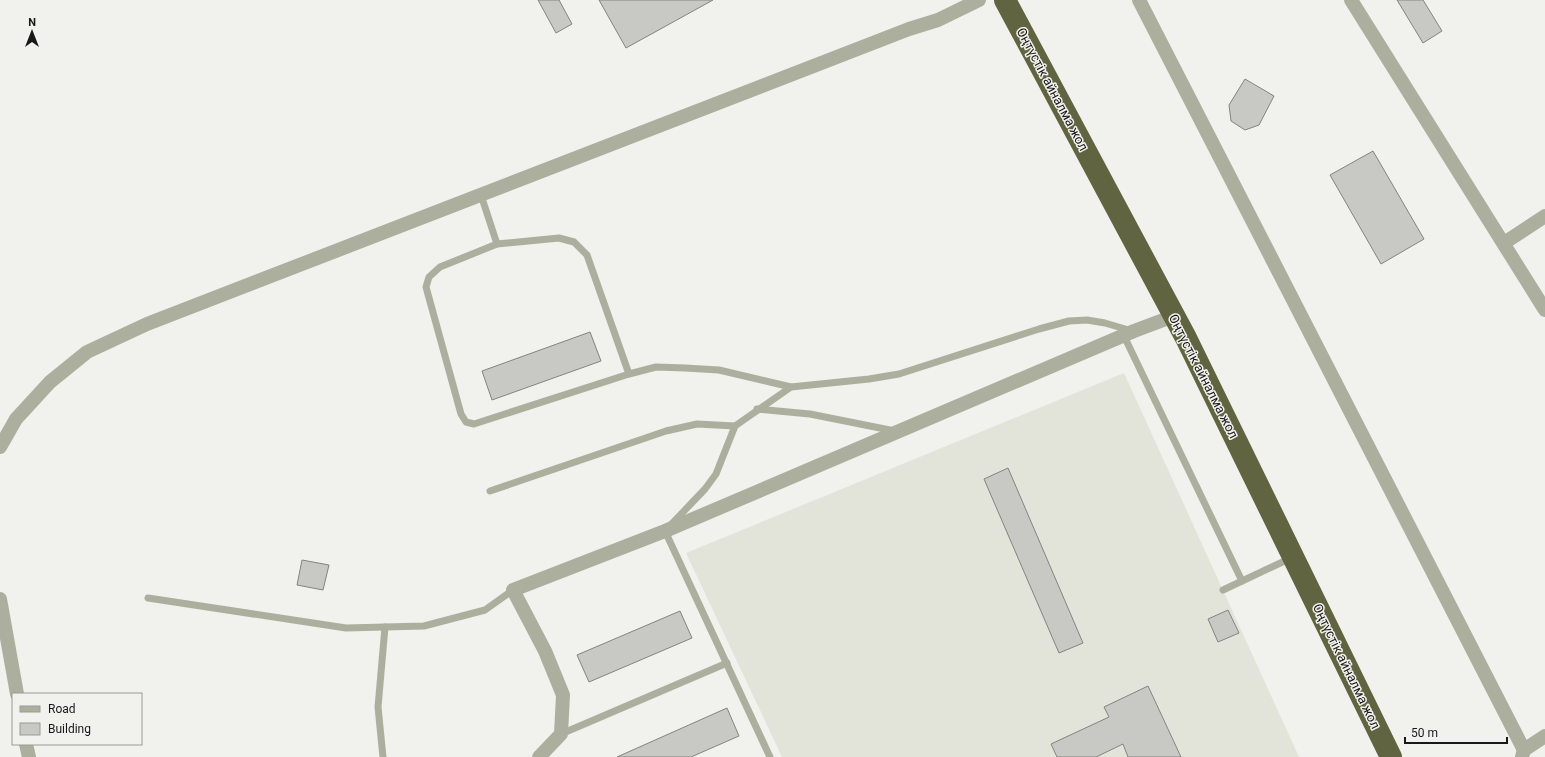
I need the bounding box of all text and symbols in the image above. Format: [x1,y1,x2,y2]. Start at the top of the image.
north arrow [12,12,52,52]
text: N [28,16,36,29]
street label: Оңтүстік айналма жол [1014,25,1091,153]
street label: Оңтүстік айналма жол [1166,312,1241,441]
street label: Оңтүстік айналма жол [1310,601,1383,731]
legend [12,693,142,745]
text: Road [48,702,76,716]
scale bar [1405,719,1507,745]
text: Building [48,722,91,736]
text: 50 m [1411,726,1438,740]

